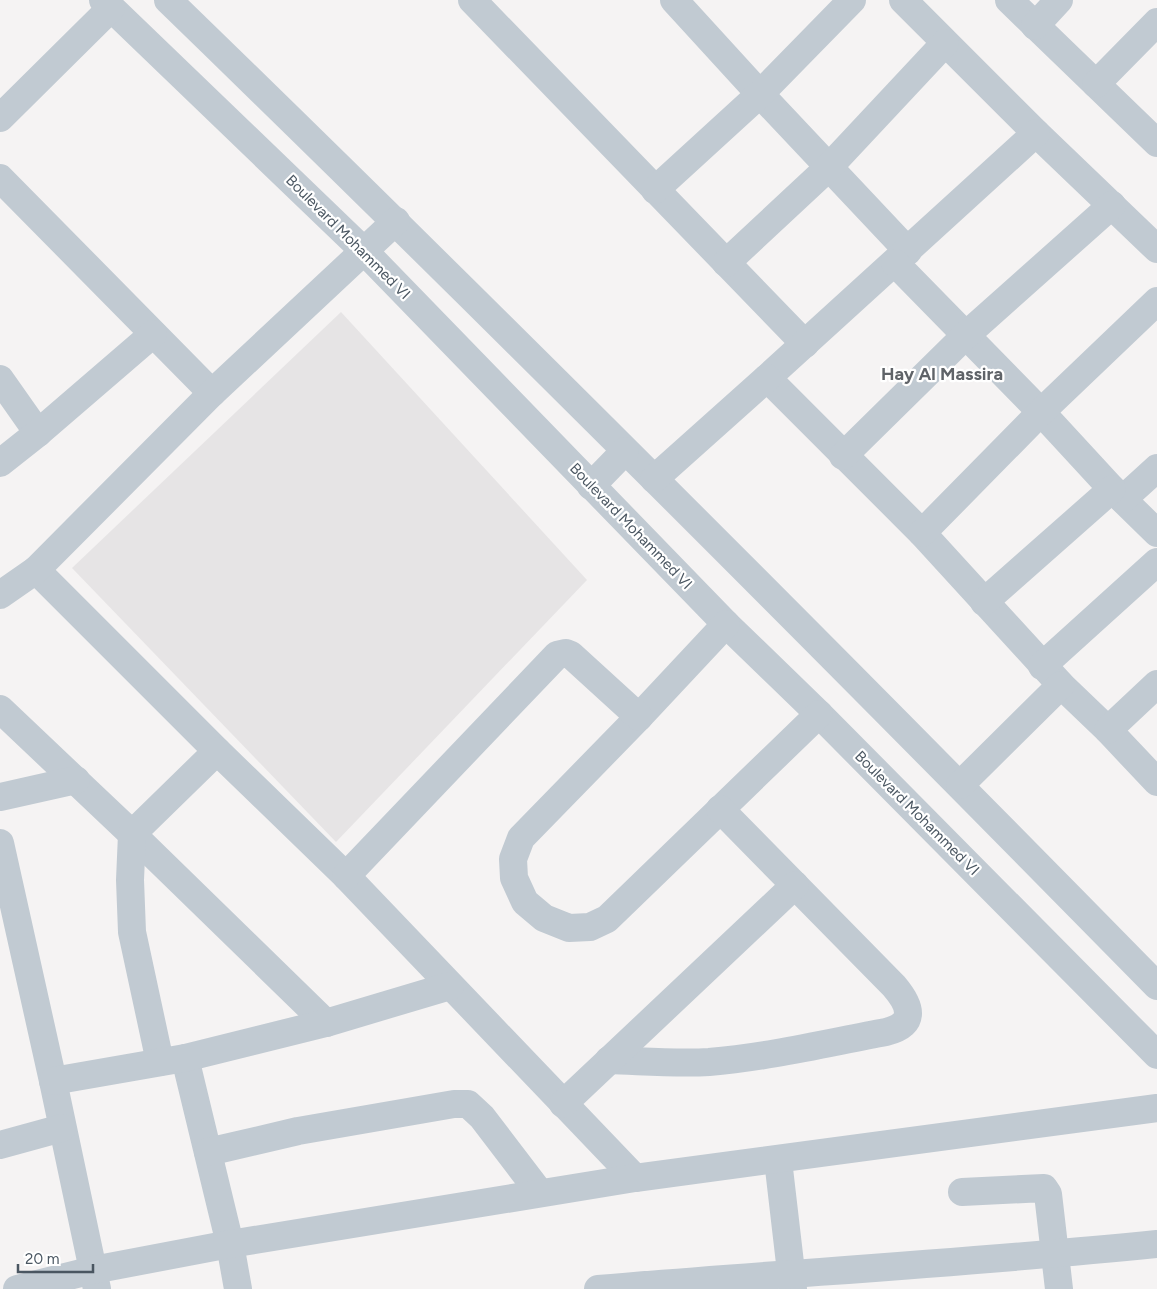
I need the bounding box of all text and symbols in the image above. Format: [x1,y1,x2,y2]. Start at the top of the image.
street label: Boulevard Mohammed VI [282,171,414,303]
district label: Hay Al Massira [881,363,1003,385]
street label: Boulevard Mohammed VI [566,459,696,593]
street label: Boulevard Mohammed VI [851,747,983,879]
scale bar [18,1242,92,1274]
text: 20 m [25,1250,59,1268]

